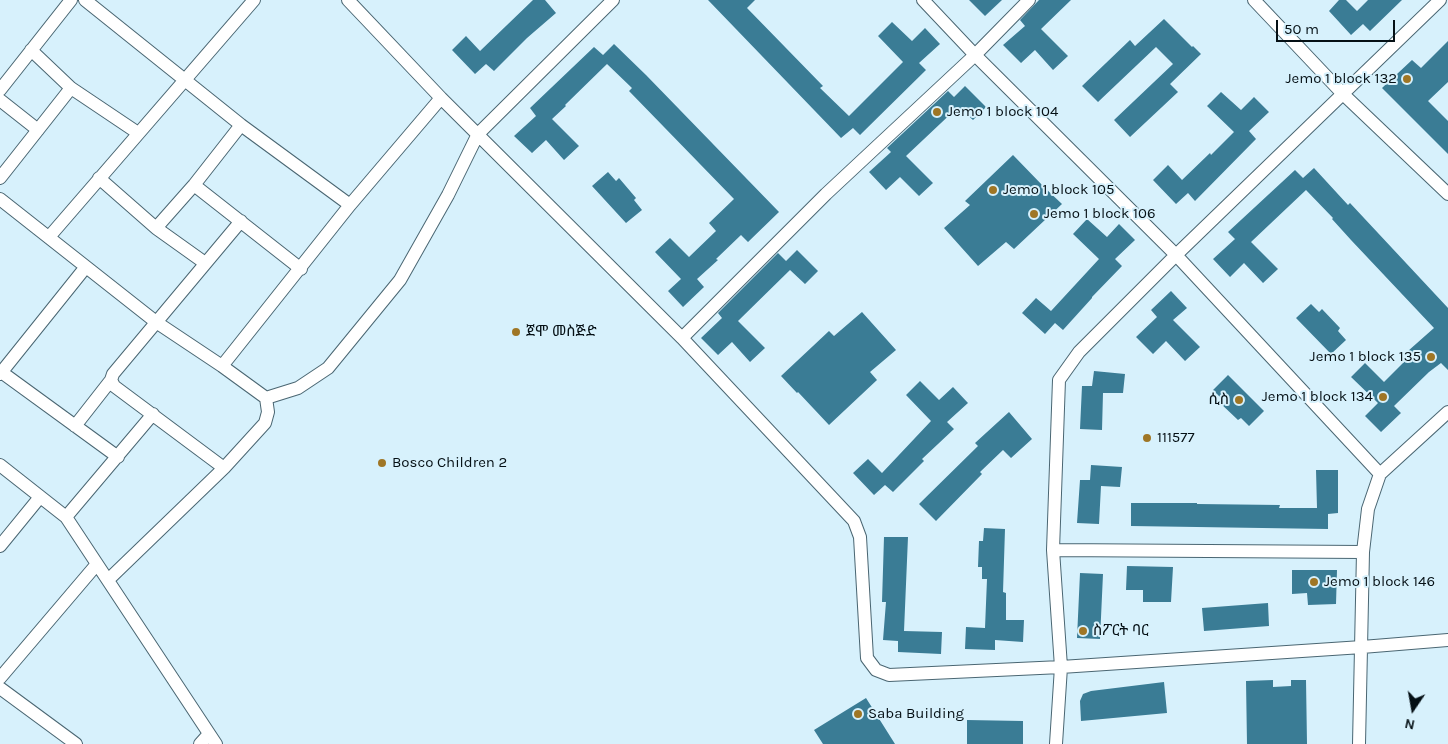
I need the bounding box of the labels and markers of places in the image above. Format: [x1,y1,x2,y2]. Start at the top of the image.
place label: Jemo 1 block 132 [1285,70,1397,88]
marker: Jemo 1 block 132 [1401,73,1413,85]
place label: Jemo 1 block 104 [947,103,1058,121]
marker: Jemo 1 block 104 [931,106,943,118]
place label: Jemo 1 block 105 [1003,181,1114,199]
marker: Jemo 1 block 105 [987,184,999,196]
place label: Jemo 1 block 106 [1044,205,1156,223]
marker: Jemo 1 block 106 [1028,208,1040,220]
place label: ጀሞ መስጅድ [526,323,597,341]
marker: ጀሞ መስጅድ [510,326,522,338]
place label: Jemo 1 block 135 [1310,348,1421,366]
marker: Jemo 1 block 135 [1425,351,1437,363]
place label: Jemo 1 block 134 [1262,388,1373,406]
place label: ሲስ [1209,391,1229,409]
marker: Jemo 1 block 134 [1377,391,1389,403]
marker: ሲስ [1233,394,1245,406]
place label: 111577 [1157,429,1194,447]
marker: 111577 [1141,432,1153,444]
place label: Bosco Children 2 [392,454,507,472]
marker: Bosco Children 2 [376,457,388,469]
place label: Jemo 1 block 146 [1324,573,1435,591]
marker: Jemo 1 block 146 [1308,576,1320,588]
place label: ስፖርት ባር [1093,622,1149,640]
marker: ስፖርት ባር [1077,625,1089,637]
place label: Saba Building [868,705,964,723]
marker: Saba Building [852,708,864,720]

